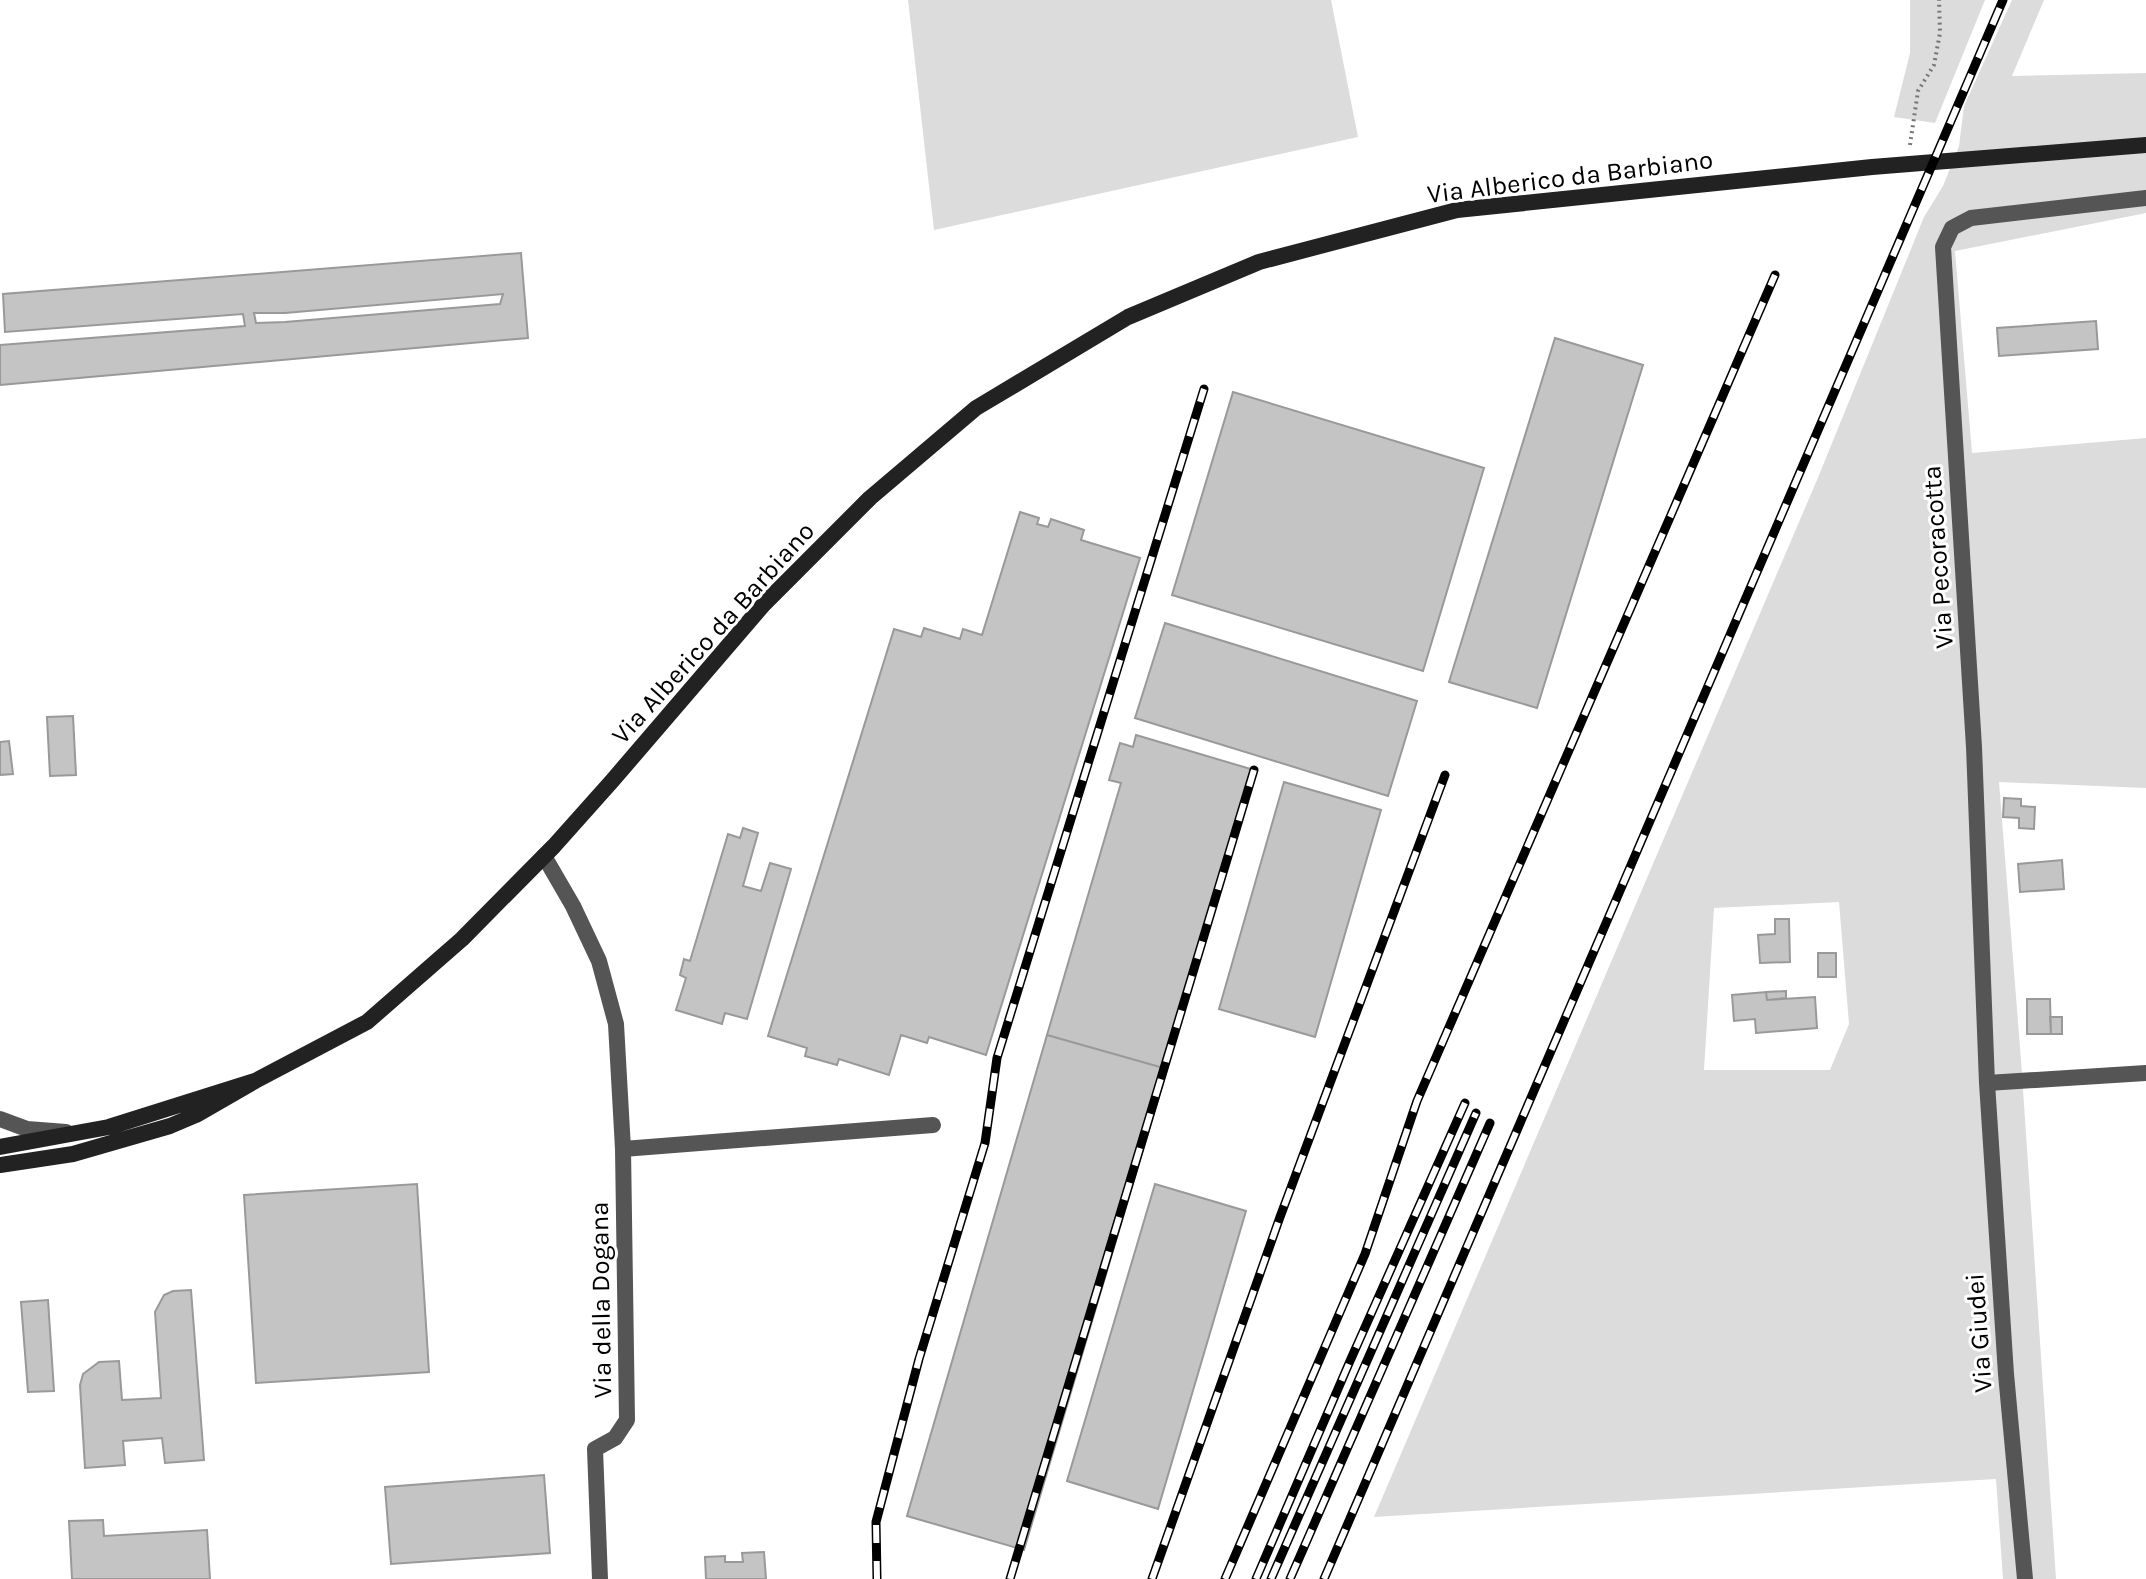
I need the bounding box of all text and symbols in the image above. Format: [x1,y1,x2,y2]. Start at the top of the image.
street label: Via Alberico da Barbiano [1425,144,1715,210]
street label: Via Pecoracotta [1916,464,1960,650]
street label: Via Alberico da Barbiano [605,516,821,750]
street label: Via della Dogana [584,1201,618,1399]
street label: Via Giudei [1959,1272,1999,1394]

